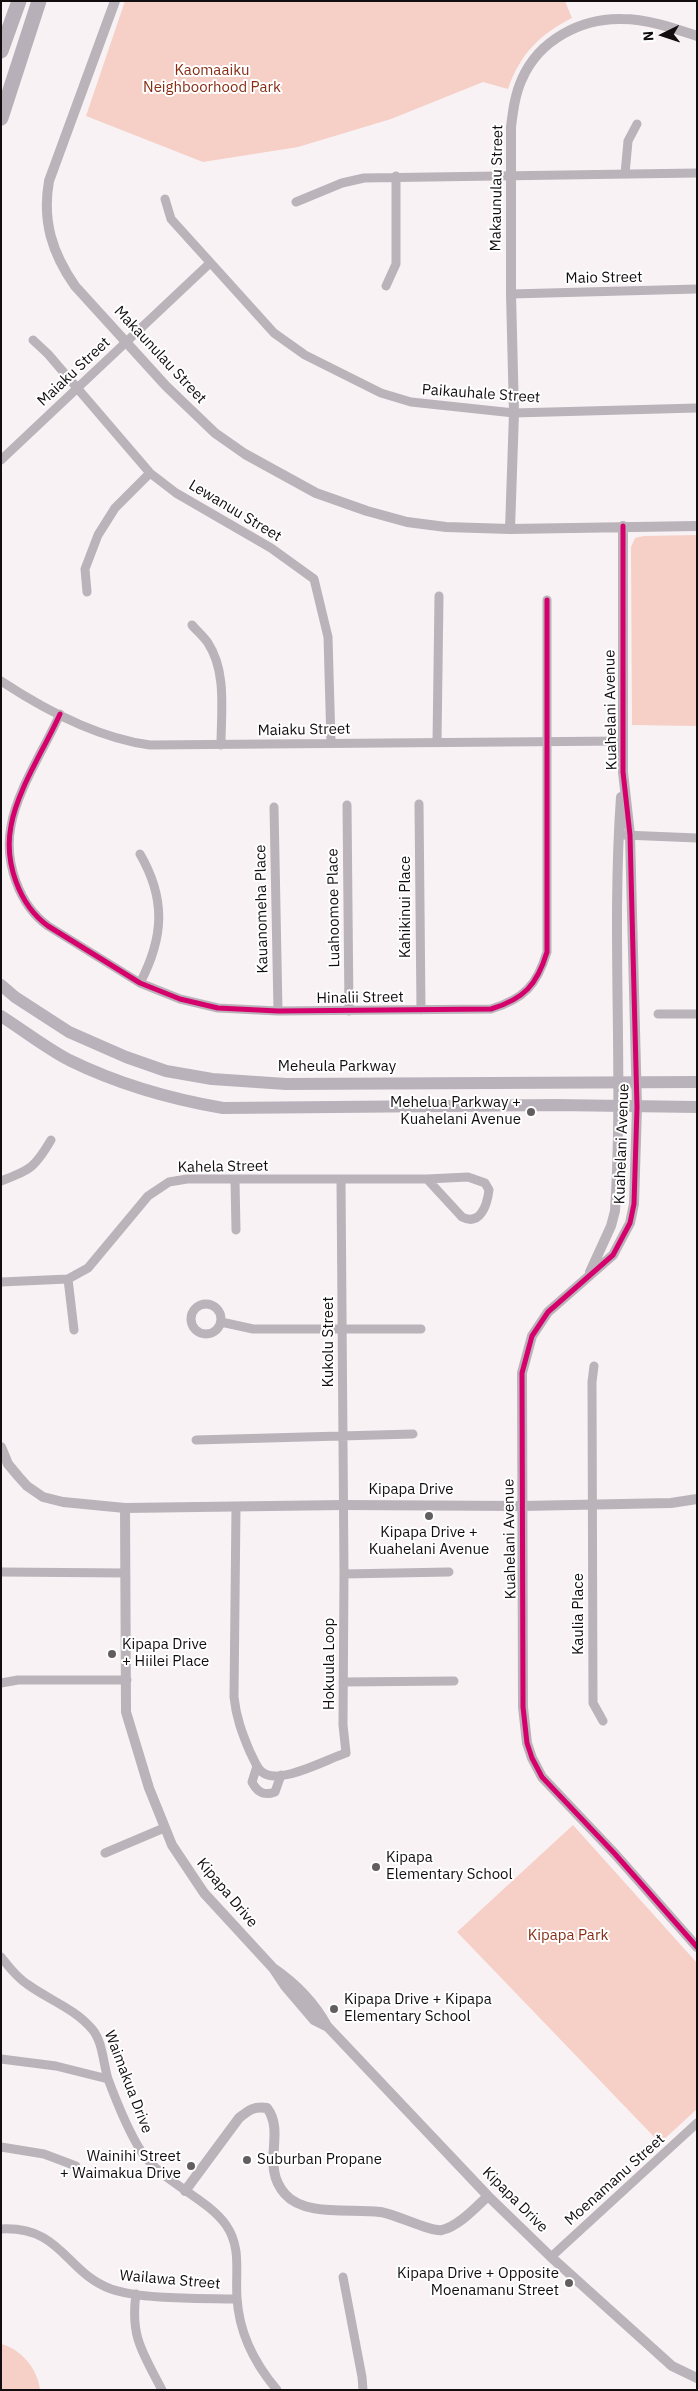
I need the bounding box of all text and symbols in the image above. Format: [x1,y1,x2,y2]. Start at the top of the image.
north arrow [638,10,688,60]
text: N [639,30,657,42]
park label: Kaomaaiku Neighboorhood Park [143,62,281,97]
street label: Makaunulau Street [487,124,507,252]
street label: Maio Street [565,268,643,288]
street label: Makaunulau Street [110,302,210,408]
street label: Maiaku Street [34,334,114,410]
street label: Paikauhale Street [421,381,541,407]
street label: Lewanuu Street [185,476,285,546]
street label: Kuahelani Avenue [601,650,621,770]
street label: Maiaku Street [257,720,351,740]
street label: Kauanomeha Place [252,844,272,974]
street label: Luahoomoe Place [324,848,344,968]
street label: Kahikinui Place [397,856,415,958]
street label: Hinalii Street [316,988,404,1008]
street label: Meheula Parkway [278,1058,396,1076]
street label: Kuahelani Avenue [611,1083,633,1205]
place label: Mehelua Parkway + Kuahelani Avenue [390,1094,521,1129]
marker: Mehelua Parkway + Kuahelani Avenue [525,1106,537,1118]
street label: Kahela Street [177,1157,269,1177]
street label: Kukolu Street [320,1296,338,1388]
street label: Kuahelani Avenue [500,1479,520,1599]
street label: Kipapa Drive [368,1481,454,1499]
marker: Kipapa Drive + Kuahelani Avenue [423,1510,435,1522]
place label: Kipapa Drive + Kuahelani Avenue [369,1524,489,1559]
street label: Kaulia Place [570,1573,588,1655]
street label: Hokuula Loop [321,1618,339,1710]
place label: Kipapa Drive + Hiilei Place [122,1636,209,1671]
marker: Kipapa Drive + Hiilei Place [106,1648,118,1660]
place label: Kipapa Elementary School [386,1849,513,1884]
street label: Kipapa Drive [193,1855,261,1931]
marker: Kipapa Elementary School [370,1861,382,1873]
park label: Kipapa Park [528,1927,608,1945]
place label: Kipapa Drive + Kipapa Elementary School [344,1991,492,2026]
marker: Kipapa Drive + Kipapa Elementary School [328,2003,340,2015]
street label: Waimakua Drive [100,2028,156,2136]
street label: Moenamanu Street [561,2130,669,2230]
place label: Wainihi Street + Waimakua Drive [60,2148,181,2183]
place label: Suburban Propane [257,2151,382,2169]
marker: Suburban Propane [241,2154,253,2166]
marker: Wainihi Street + Waimakua Drive [185,2160,197,2172]
street label: Kipapa Drive [479,2164,551,2236]
place label: Kipapa Drive + Opposite Moenamanu Street [397,2265,559,2300]
street label: Wailawa Street [119,2267,221,2293]
marker: Kipapa Drive + Opposite Moenamanu Street [563,2277,575,2289]

